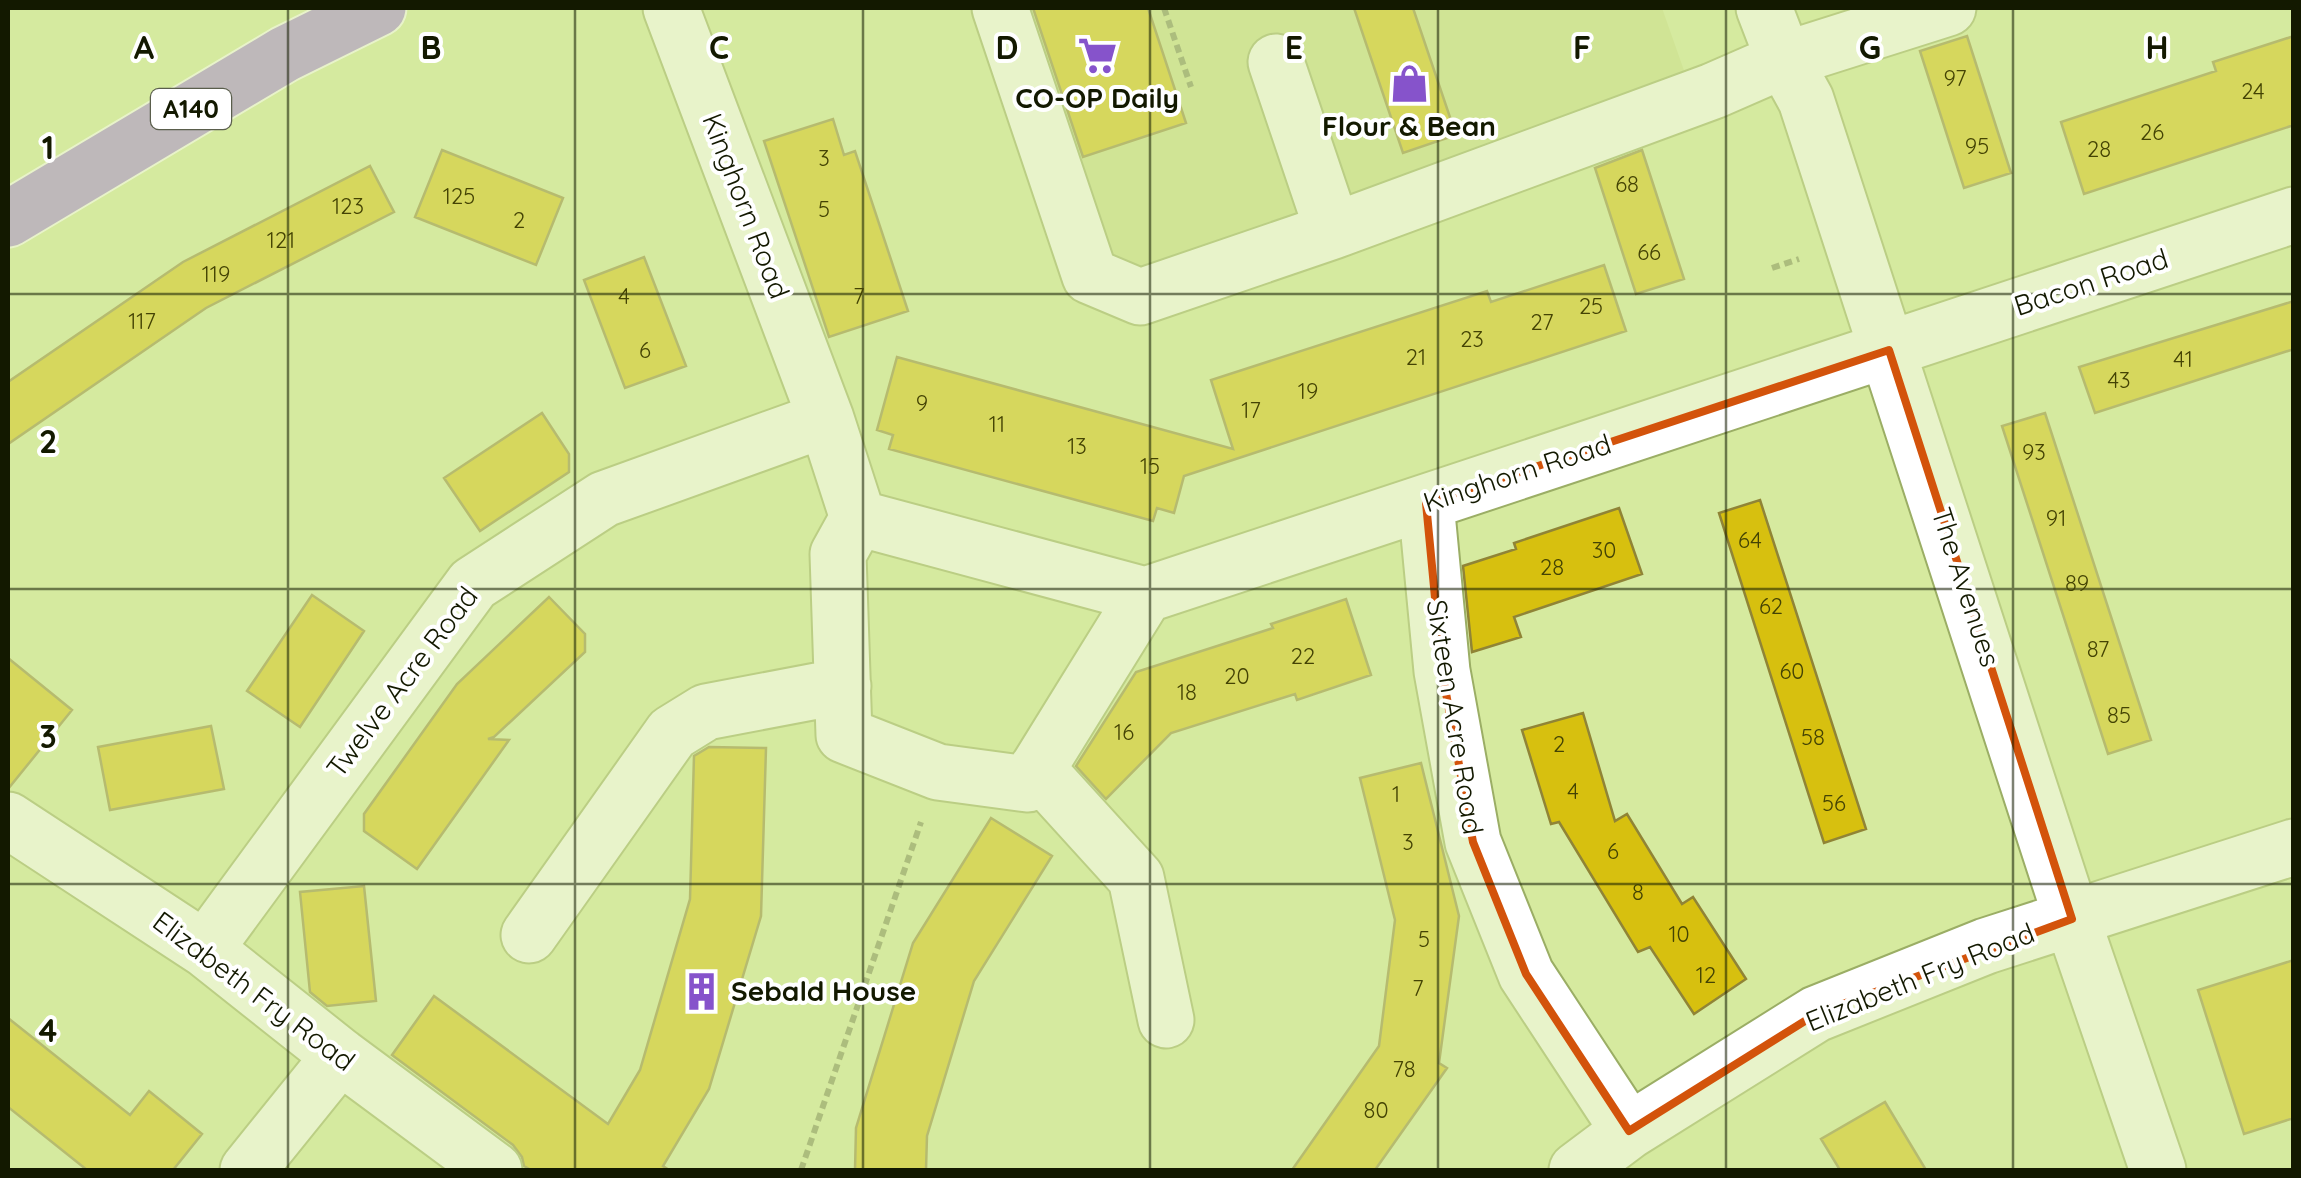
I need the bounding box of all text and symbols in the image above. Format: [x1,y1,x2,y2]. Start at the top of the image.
text: A [134,27,155,67]
text: B [421,27,441,67]
text: C [709,27,729,67]
text: D [996,27,1018,67]
text: E [1285,27,1303,67]
text: F [1573,27,1591,67]
text: G [1859,27,1881,67]
text: H [2145,27,2169,67]
supermarket icon: CO-OP Daily [1076,34,1118,76]
shop icon: Flour & Bean [1388,62,1430,104]
house number: 97 [1944,64,1966,92]
house number: 24 [2241,77,2265,105]
place label: CO-OP Daily [1015,80,1179,115]
road number: A140 [151,89,231,129]
street label: Kinghorn Road [695,108,798,303]
place label: Flour & Bean [1322,108,1496,143]
house number: 26 [2140,118,2164,146]
text: 1 [42,127,54,167]
house number: 95 [1965,132,1989,160]
house number: 28 [2087,135,2111,163]
house number: 3 [818,144,830,172]
house number: 68 [1615,170,1639,198]
house number: 125 [443,182,475,210]
house number: 123 [332,192,364,220]
house number: 5 [818,195,830,223]
house number: 2 [513,206,525,234]
house number: 121 [267,226,295,254]
house number: 66 [1637,238,1661,266]
street label: Bacon Road [2009,240,2172,323]
house number: 119 [202,260,230,288]
house number: 4 [618,282,630,310]
house number: 7 [853,282,865,310]
house number: 25 [1579,292,1603,320]
house number: 117 [128,307,156,335]
house number: 27 [1530,308,1554,336]
house number: 23 [1460,325,1484,353]
house number: 6 [639,336,651,364]
house number: 21 [1406,343,1426,371]
house number: 41 [2173,345,2193,373]
house number: 43 [2107,366,2131,394]
house number: 19 [1298,377,1318,405]
house number: 9 [916,389,928,417]
house number: 17 [1241,396,1261,424]
house number: 11 [989,410,1005,438]
text: 2 [39,421,57,461]
street label: Kinghorn Road [1418,426,1615,519]
house number: 13 [1067,432,1087,460]
house number: 93 [2022,438,2046,466]
house number: 15 [1140,452,1160,480]
street label: The Avenues [1924,503,2009,671]
house number: 91 [2046,504,2066,532]
house number: 64 [1738,526,1762,554]
house number: 30 [1592,536,1616,564]
house number: 28 [1540,553,1564,581]
house number: 89 [2065,569,2089,597]
street label: Twelve Acre Road [318,579,485,784]
house number: 62 [1759,592,1783,620]
street label: Sixteen Acre Road [1420,597,1491,837]
house number: 87 [2087,635,2109,663]
house number: 22 [1291,642,1315,670]
house number: 60 [1780,657,1804,685]
house number: 20 [1224,662,1250,690]
house number: 18 [1177,678,1197,706]
house number: 85 [2107,701,2131,729]
text: 3 [39,716,57,756]
house number: 16 [1114,718,1134,746]
house number: 58 [1801,723,1825,751]
house number: 2 [1553,730,1565,758]
house number: 4 [1567,777,1579,805]
house number: 1 [1392,780,1400,808]
house number: 56 [1822,789,1846,817]
house number: 3 [1402,828,1414,856]
house number: 6 [1607,837,1619,865]
house number: 8 [1632,878,1644,906]
street label: Elizabeth Fry Road [146,903,362,1078]
street label: Elizabeth Fry Road [1800,915,2039,1038]
house number: 10 [1668,920,1690,948]
house number: 5 [1418,925,1430,953]
house number: 12 [1696,961,1716,989]
building icon: Sebald House [680,970,722,1012]
place label: Sebald House [731,973,916,1008]
house number: 7 [1412,974,1424,1002]
text: 4 [39,1010,58,1050]
house number: 78 [1392,1055,1416,1083]
house number: 80 [1364,1096,1388,1124]

